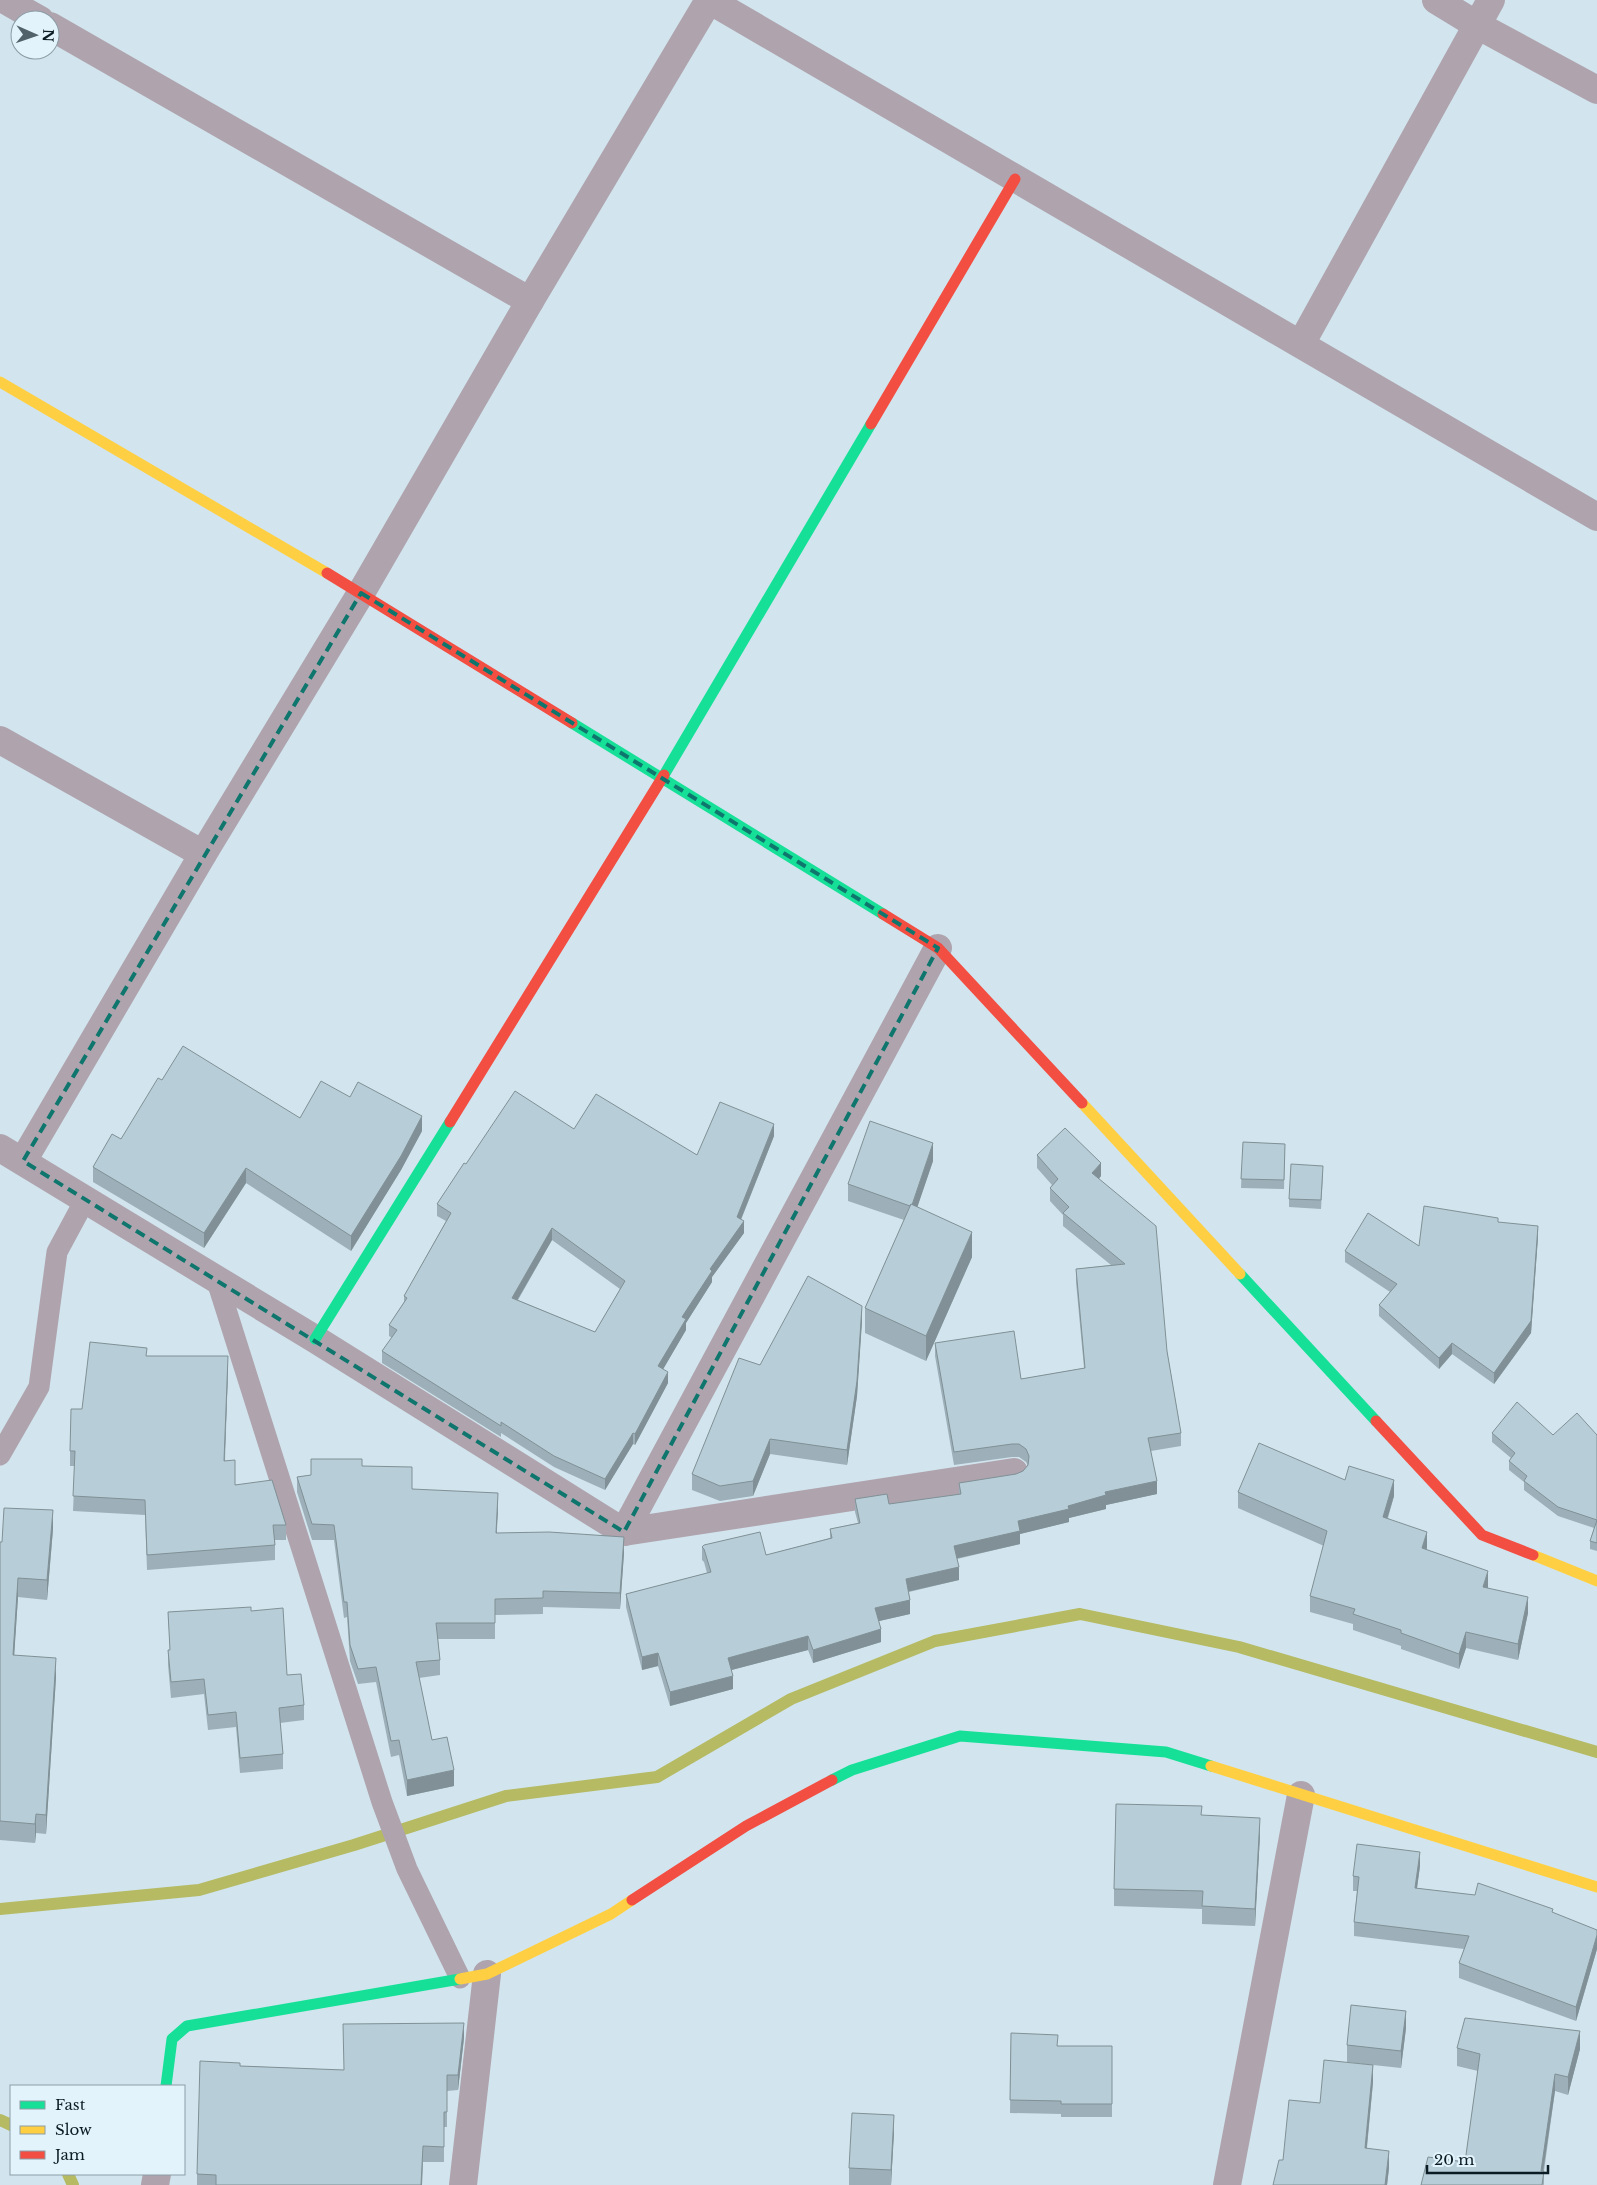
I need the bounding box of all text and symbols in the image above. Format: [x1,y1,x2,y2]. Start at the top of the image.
north arrow [10,10,60,60]
text: N [39,29,57,42]
legend [10,2085,185,2175]
text: Fast [55,2095,86,2114]
text: Slow [55,2120,92,2139]
scale bar [1427,2142,1548,2174]
text: Jam [53,2145,85,2164]
text: 20 m [1434,2150,1474,2169]

